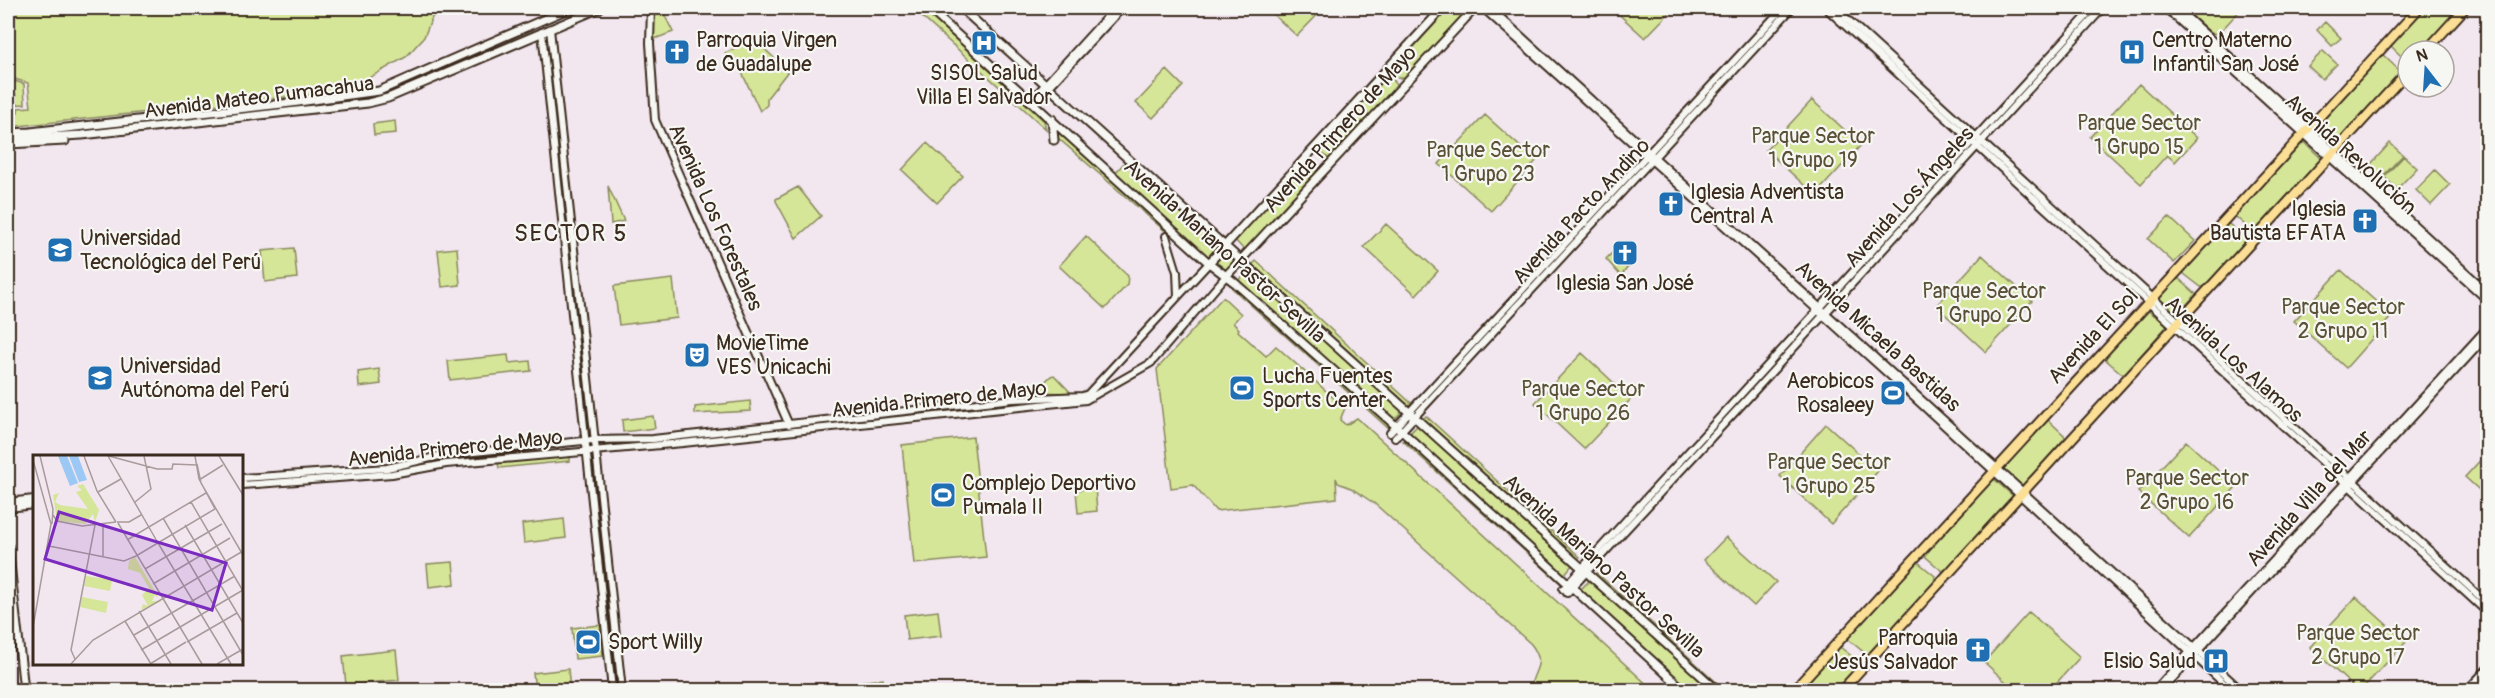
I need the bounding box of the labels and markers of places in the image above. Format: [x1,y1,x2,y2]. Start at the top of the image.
place label: Parroquia Virgen de Guadalupe [696,27,837,78]
place label: Centro Materno Infantil San José [2152,27,2300,78]
hospital icon: SISOL Salud Villa El Salvador [969,28,999,58]
church icon: Parroquia Virgen de Guadalupe [662,37,692,67]
hospital icon: Centro Materno Infantil San José [2117,37,2147,67]
place label: SISOL Salud Villa El Salvador [916,60,1052,111]
place label: Iglesia Adventista Central A [1690,179,1844,230]
church icon: Iglesia Adventista Central A [1656,189,1686,219]
place label: Iglesia Bautista EFATA [2210,196,2346,247]
church icon: Iglesia Bautista EFATA [2350,206,2380,236]
place label: Universidad Tecnológica del Perú [80,225,262,276]
school or university icon: Universidad Tecnológica del Perú [45,235,75,265]
church icon: Iglesia San José [1610,238,1640,268]
place label: Iglesia San José [1556,270,1695,297]
place label: MovieTime VES Unicachi [716,330,831,381]
theatre icon: MovieTime VES Unicachi [682,340,712,370]
place label: Universidad Autónoma del Perú [120,353,290,404]
school or university icon: Universidad Autónoma del Perú [85,363,115,393]
place label: Lucha Fuentes Sports Center [1262,363,1393,414]
place label: Aerobicos Rosaleey [1786,368,1875,419]
sports icon: Lucha Fuentes Sports Center [1227,373,1257,403]
sports icon: Aerobicos Rosaleey [1878,378,1908,408]
place label: Complejo Deportivo Pumala II [962,470,1136,521]
sports icon: Complejo Deportivo Pumala II [928,480,958,510]
place label: Parroquia Jesús Salvador [1829,625,1958,676]
sports icon: Sport Willy [573,627,603,657]
place label: Sport Willy [608,629,703,656]
church icon: Parroquia Jesús Salvador [1963,635,1993,665]
hospital icon: Elsio Salud [2201,646,2231,676]
place label: Elsio Salud [2103,648,2196,675]

